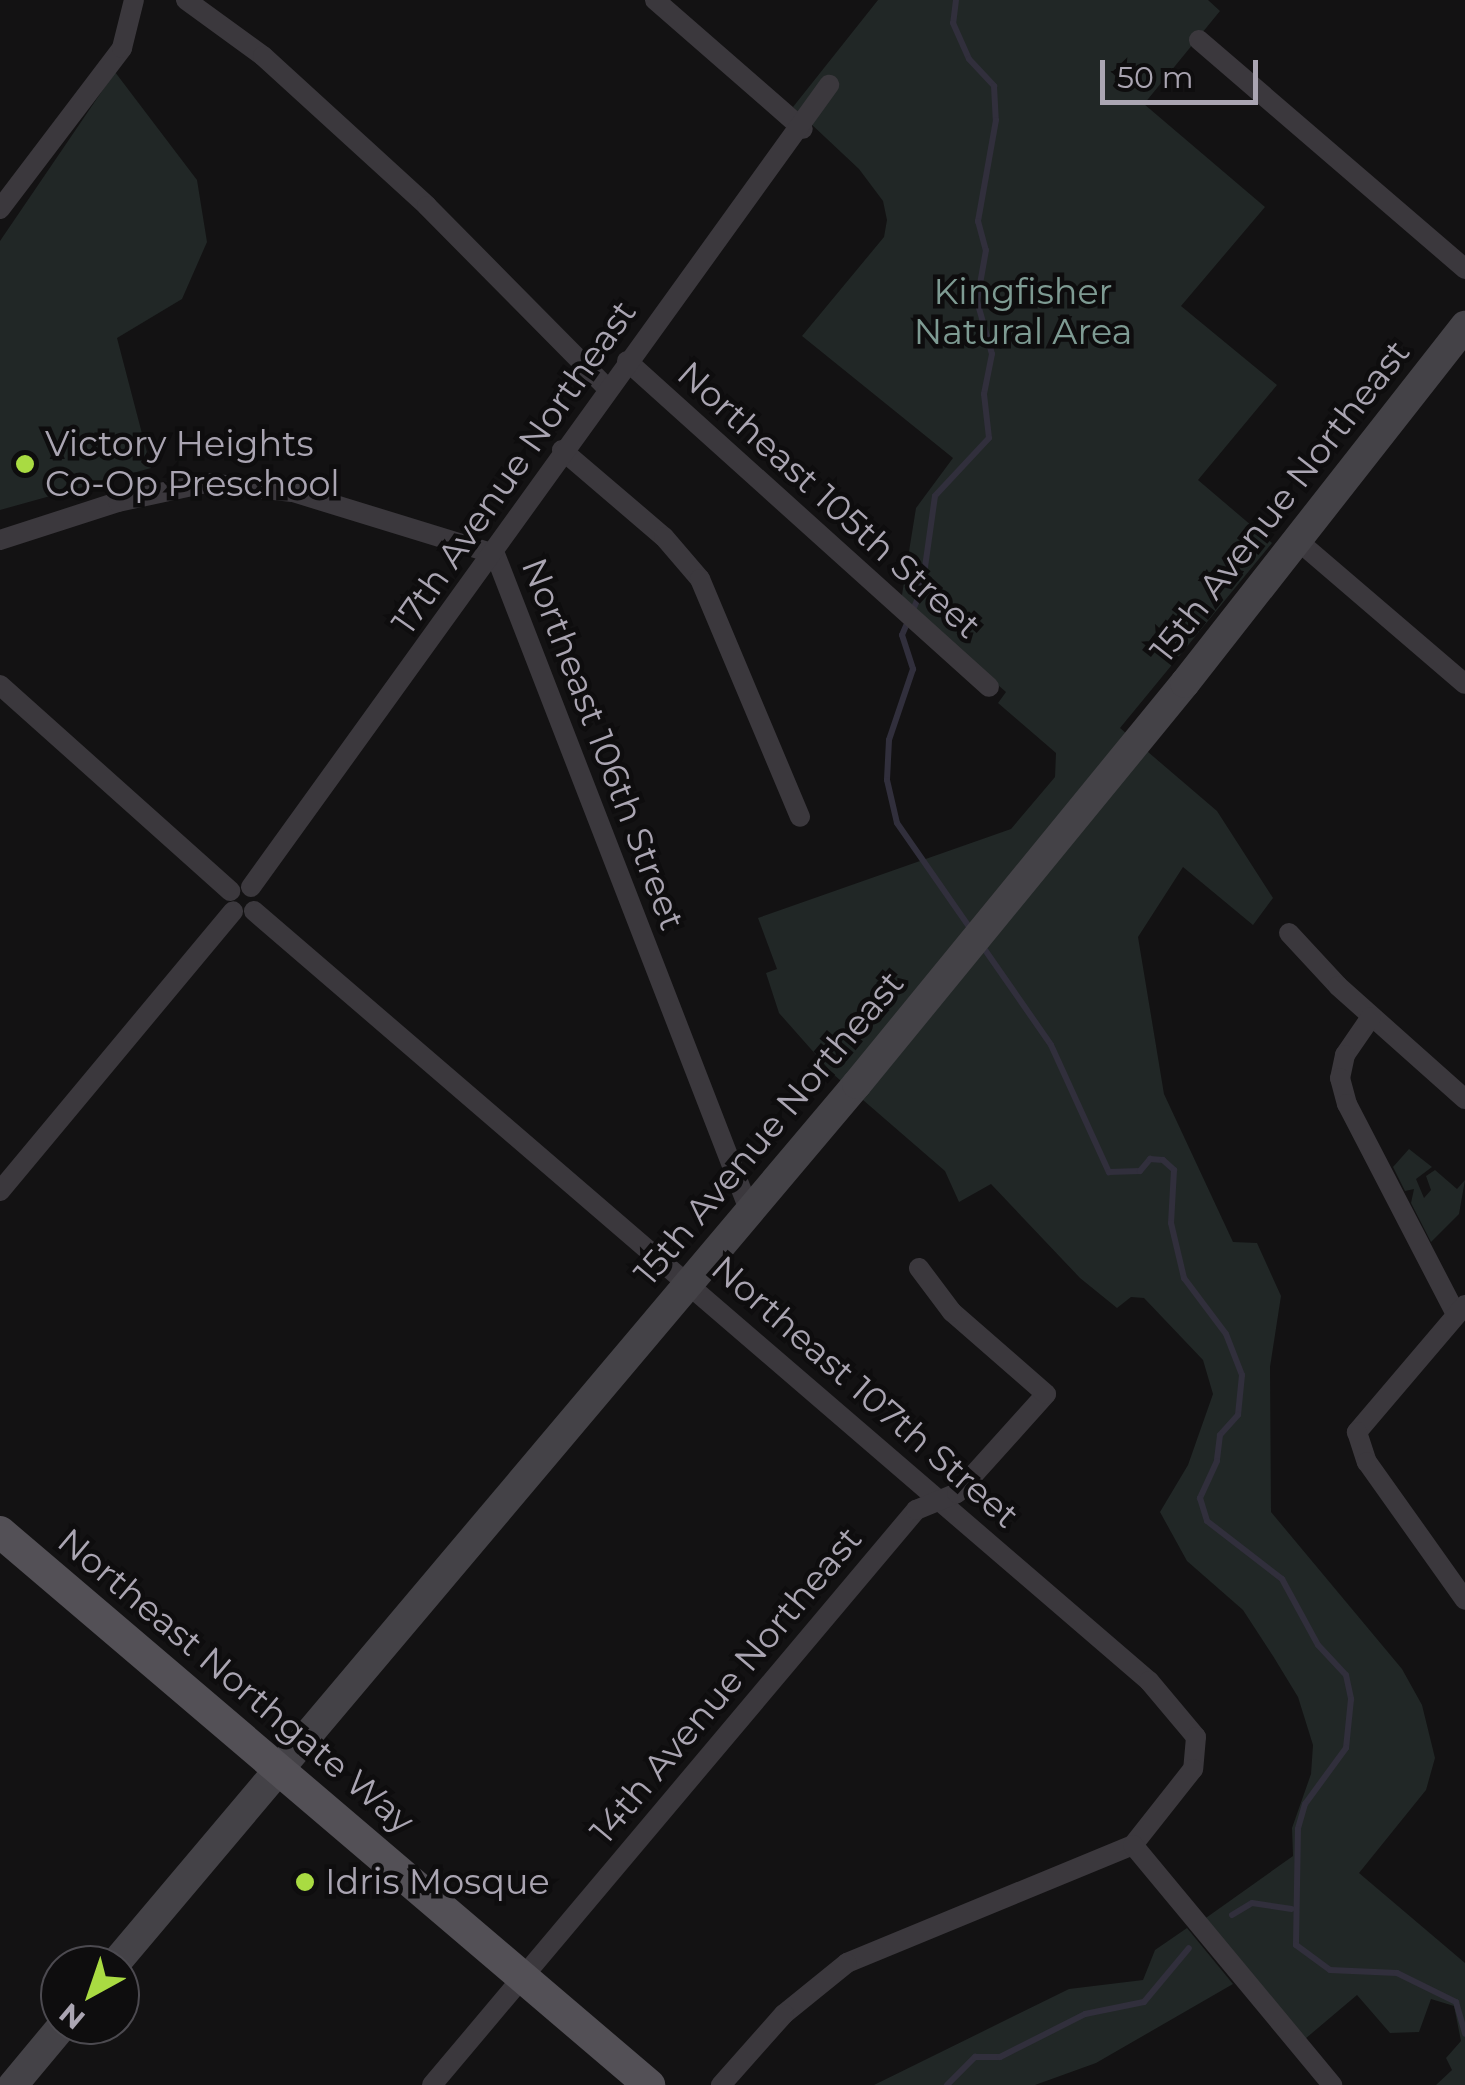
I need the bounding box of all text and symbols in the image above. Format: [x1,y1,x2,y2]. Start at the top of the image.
scale bar [1105,40,1262,102]
text: 50 m [1117,59,1194,96]
park label: Kingfisher Natural Area [914,271,1132,353]
street label: 17th Avenue Northeast [383,293,645,641]
street label: 15th Avenue Northeast [1142,332,1418,670]
street label: Northeast 105th Street [669,353,989,647]
place label: Victory Heights Co-Op Preschool [45,423,340,505]
marker: Victory Heights Co-Op Preschool [14,453,36,475]
street label: Northeast 106th Street [513,552,693,936]
street label: 15th Avenue Northeast [626,963,912,1293]
street label: Northeast 107th Street [703,1247,1027,1537]
street label: 14th Avenue Northeast [582,1519,870,1851]
street label: Northeast Northgate Way [49,1520,423,1842]
place label: Idris Mosque [325,1861,550,1903]
marker: Idris Mosque [294,1871,316,1893]
north arrow [40,1945,140,2045]
text: N [52,1996,92,2037]

